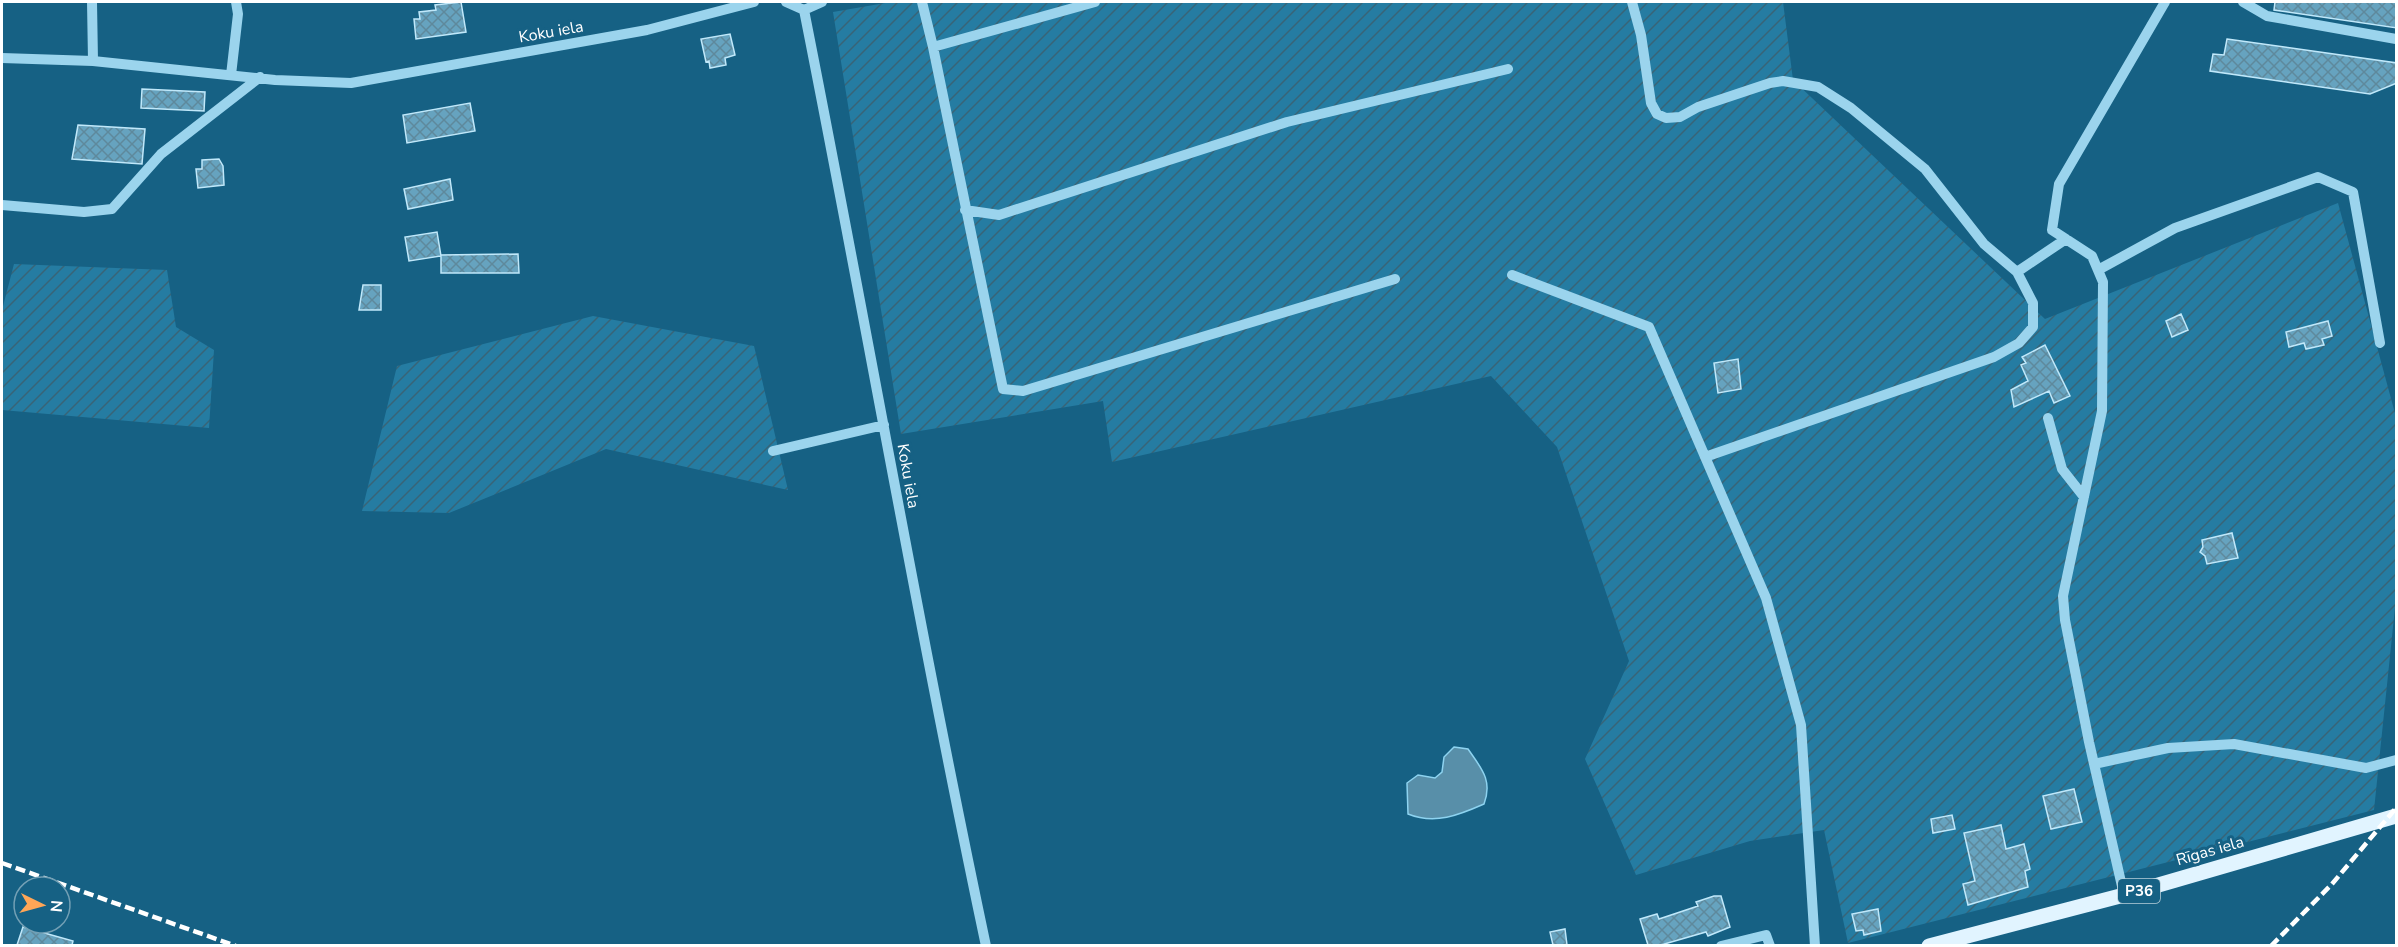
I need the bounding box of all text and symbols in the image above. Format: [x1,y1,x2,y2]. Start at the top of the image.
street label: Koku iela [517,16,585,48]
street label: Koku iela [892,442,924,510]
street label: Rīgas iela [2174,831,2246,871]
north arrow [12,875,72,935]
road number: P36 [2118,879,2160,903]
text: N [44,899,67,913]

